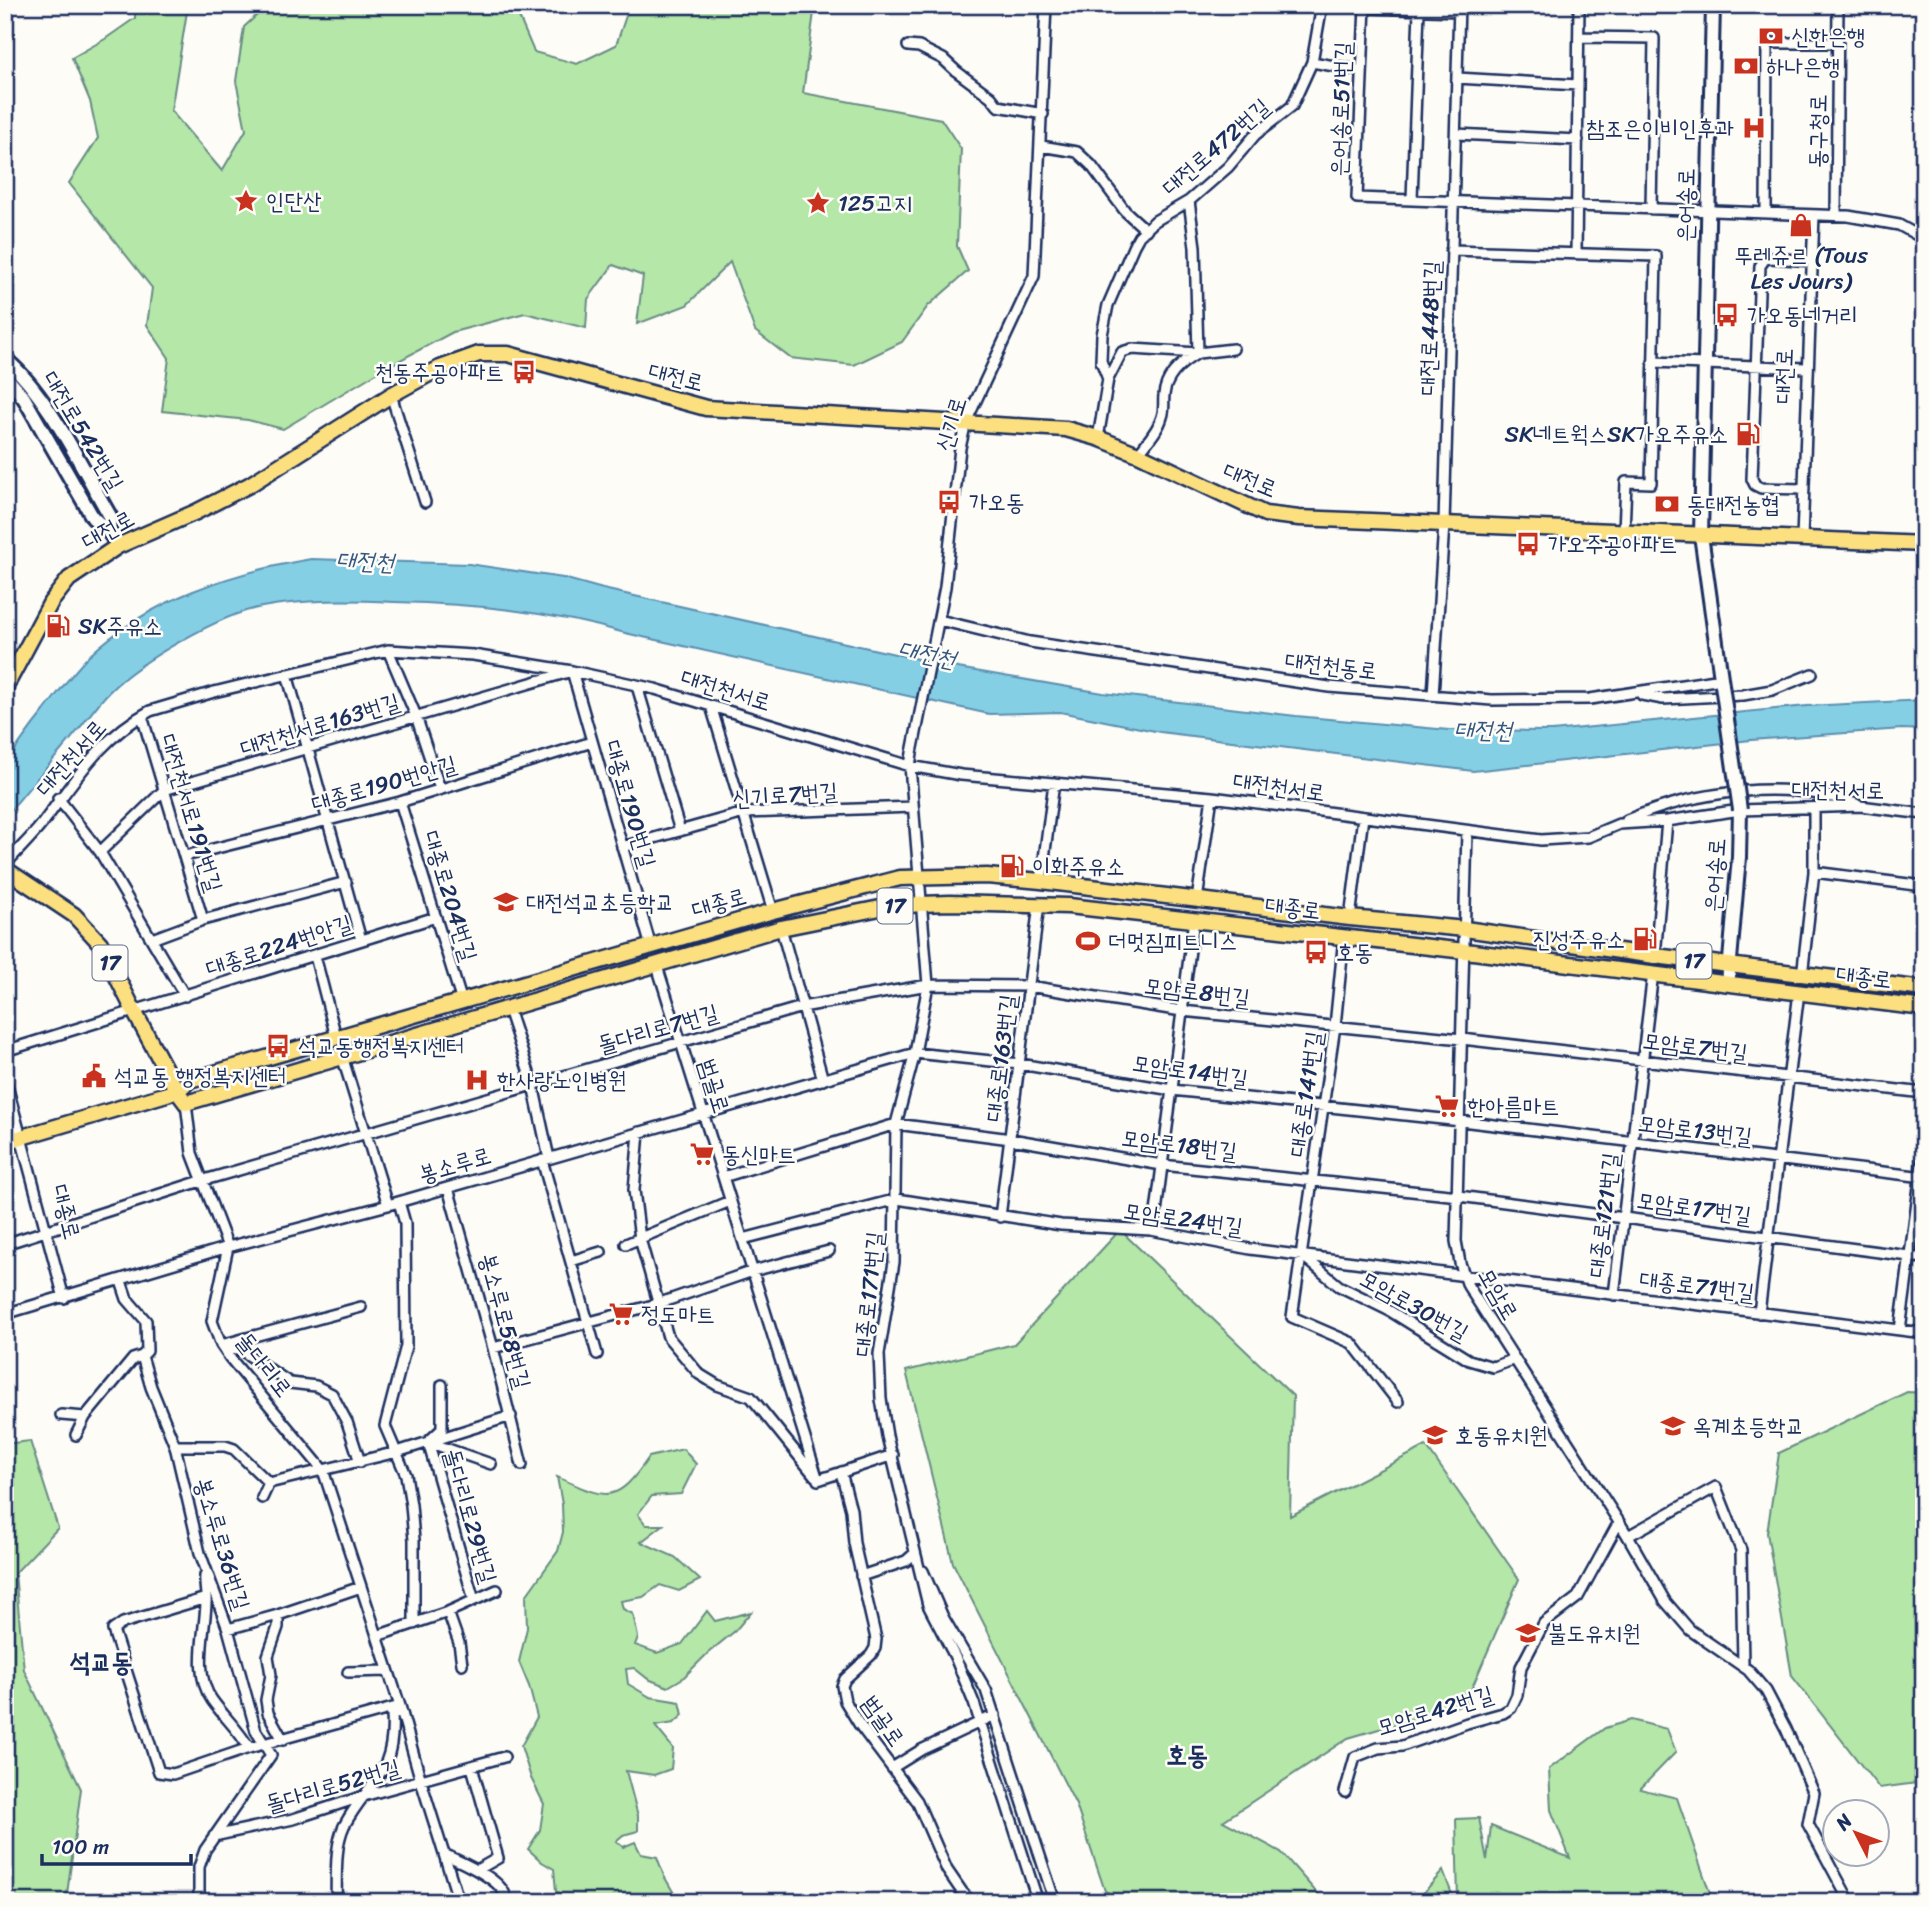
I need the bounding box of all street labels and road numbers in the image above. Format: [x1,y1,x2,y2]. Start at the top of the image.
street label: 은어송로51번길 [1318,41,1364,177]
street label: 대전로472번길 [1152,88,1280,206]
street label: 동구청로 [1797,94,1839,168]
street label: 은어송로 [1665,168,1707,242]
street label: 대전로448번길 [1407,260,1453,396]
street label: 대전로 [1763,348,1805,404]
street label: 대전로 [644,350,708,404]
street label: 대전로542번길 [31,363,135,499]
street label: 신기로 [923,391,979,457]
street label: 대전로 [1217,451,1283,509]
street label: 대전로 [74,499,142,561]
street label: 대전천동로 [1283,640,1379,692]
street label: 대전천서로 [676,657,776,723]
street label: 대전천서로163번길 [235,681,405,769]
street label: 대전천서로 [25,710,117,806]
street label: 대전천서로191번길 [148,729,234,897]
street label: 대종로190번길 [592,735,668,873]
street label: 대종로190번안길 [306,744,462,824]
street label: 대전천서로 [1230,760,1328,814]
street label: 대전천서로 [1791,769,1885,811]
street label: 신기로7번길 [731,771,839,819]
street label: 대종로204번길 [411,826,489,966]
street label: 은어송로 [1692,837,1738,913]
street label: 대종로 [687,876,751,930]
street label: 대종로 [1263,884,1323,932]
road number: 17 [878,888,912,923]
street label: 대종로224번안길 [200,903,358,989]
road number: 17 [1676,944,1712,978]
road number: 17 [92,946,128,981]
street label: 대종로 [1834,953,1894,1001]
street label: 모암로8번길 [1142,965,1252,1019]
street label: 돌다리로7번길 [593,992,723,1066]
street label: 대종로163번길 [973,992,1029,1124]
street label: 모암로7번길 [1640,1020,1750,1074]
street label: 대종로141번길 [1277,1028,1335,1160]
street label: 모암로14번길 [1129,1043,1251,1099]
street label: 범골로 [686,1053,742,1119]
street label: 모암로13번길 [1635,1103,1755,1157]
street label: 모암로18번길 [1119,1118,1239,1172]
street label: 봉소루로 [414,1135,496,1195]
street label: 대종로121번길 [1576,1150,1632,1280]
street label: 대종로 [39,1180,93,1244]
street label: 모암로17번길 [1634,1180,1754,1236]
street label: 모암로24번길 [1121,1190,1245,1248]
street label: 대종로171번길 [842,1229,896,1359]
street label: 봉소루로58번길 [467,1249,543,1393]
street label: 모암로30번길 [1352,1259,1476,1353]
street label: 대종로71번길 [1637,1259,1757,1313]
street label: 모암로 [1466,1260,1530,1328]
street label: 돌다리로 [225,1323,303,1407]
street label: 돌다리로29번길 [431,1444,509,1588]
street label: 봉소루로36번길 [182,1473,262,1615]
street label: 모암로42번길 [1372,1674,1498,1748]
street label: 범골로 [850,1686,916,1756]
street label: 돌다리로52번길 [261,1747,405,1825]

